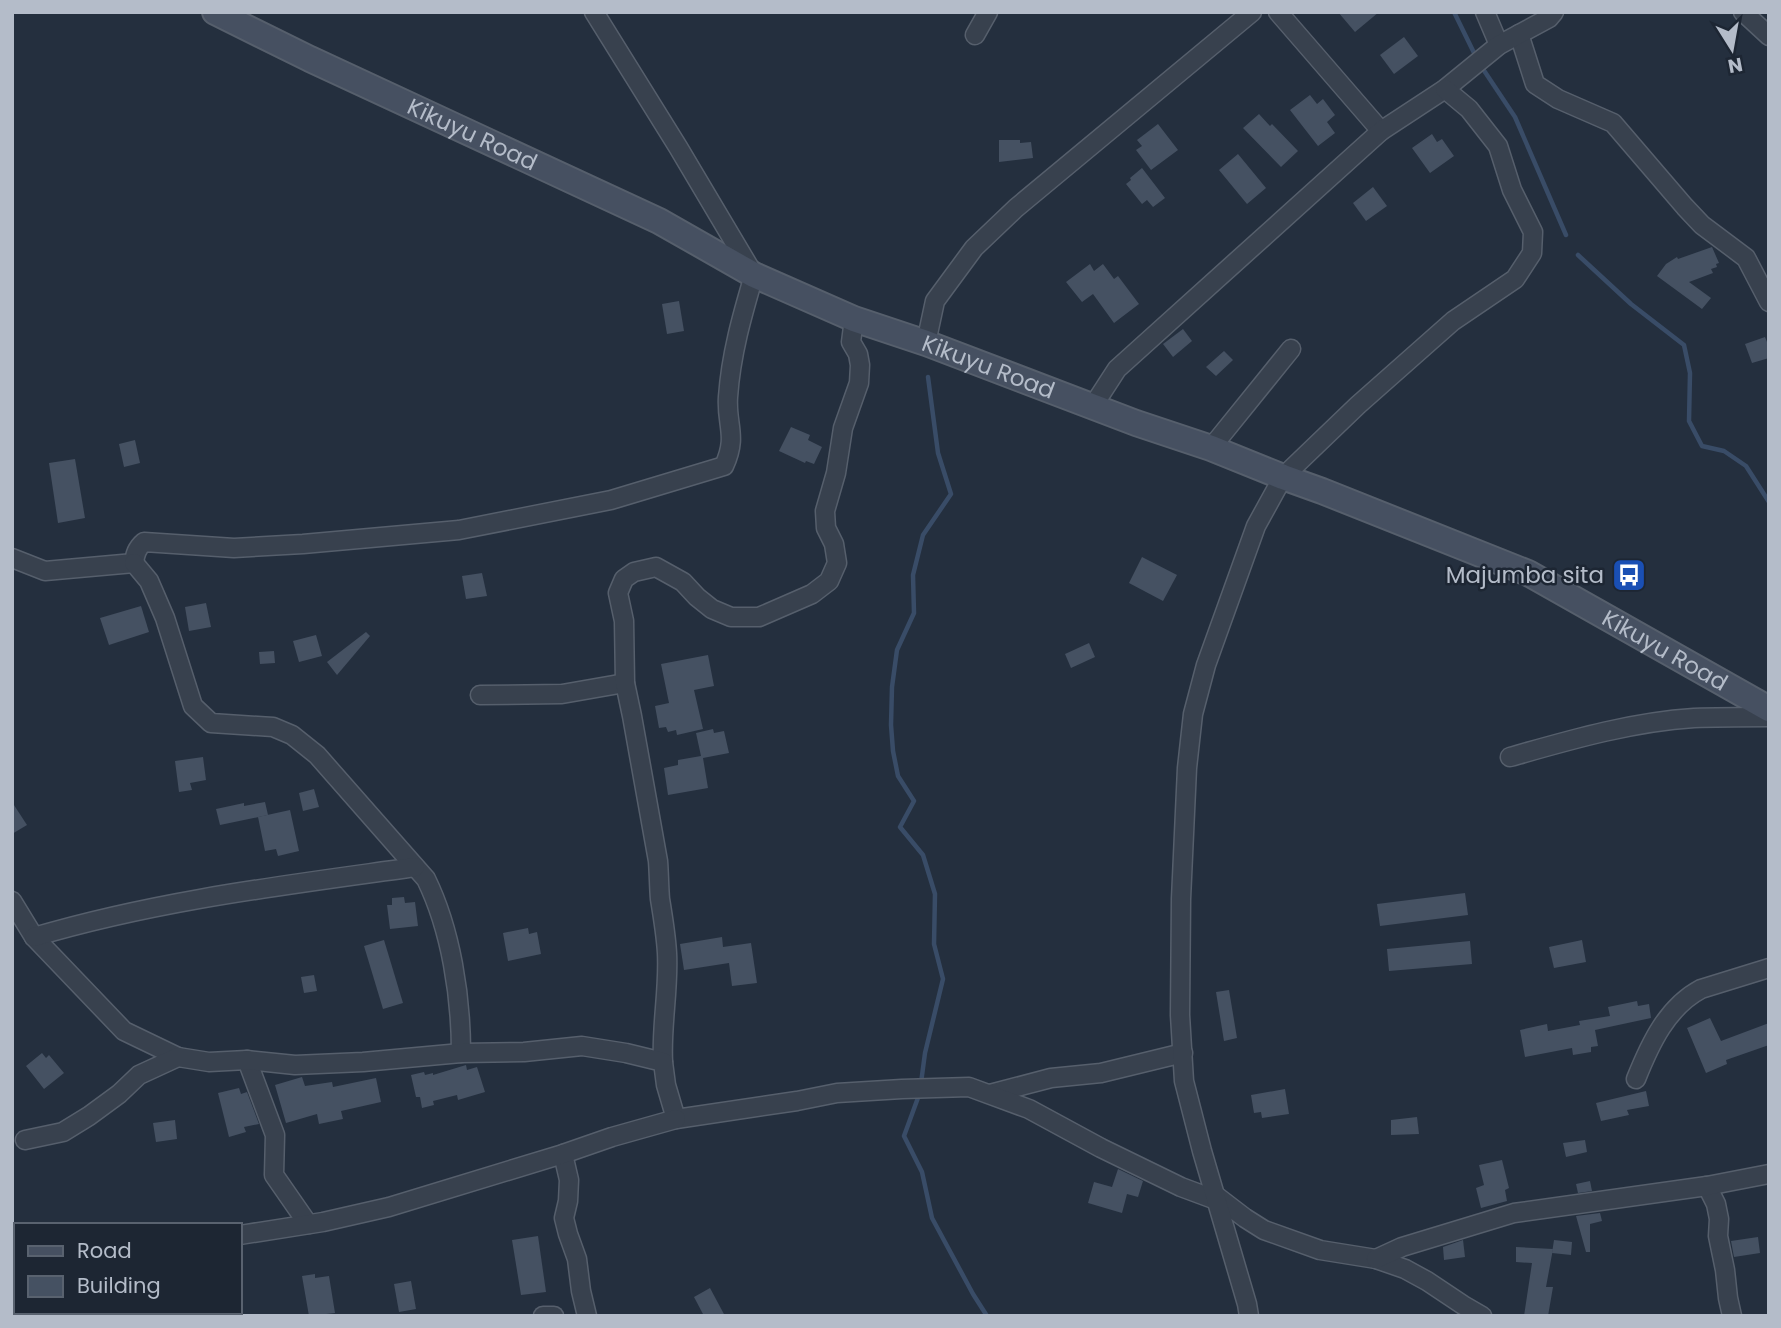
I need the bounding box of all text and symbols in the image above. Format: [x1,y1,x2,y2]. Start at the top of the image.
north arrow [1697,14,1767,84]
text: N [1726,51,1745,80]
street label: Kikuyu Road [402,90,542,178]
street label: Kikuyu Road [917,327,1059,407]
bus stop icon: Majumba sita [1610,556,1648,594]
place label: Majumba sita [1446,559,1604,591]
street label: Kikuyu Road [1596,602,1734,699]
legend [14,1223,242,1314]
text: Road [77,1236,132,1265]
text: Building [77,1271,161,1300]

